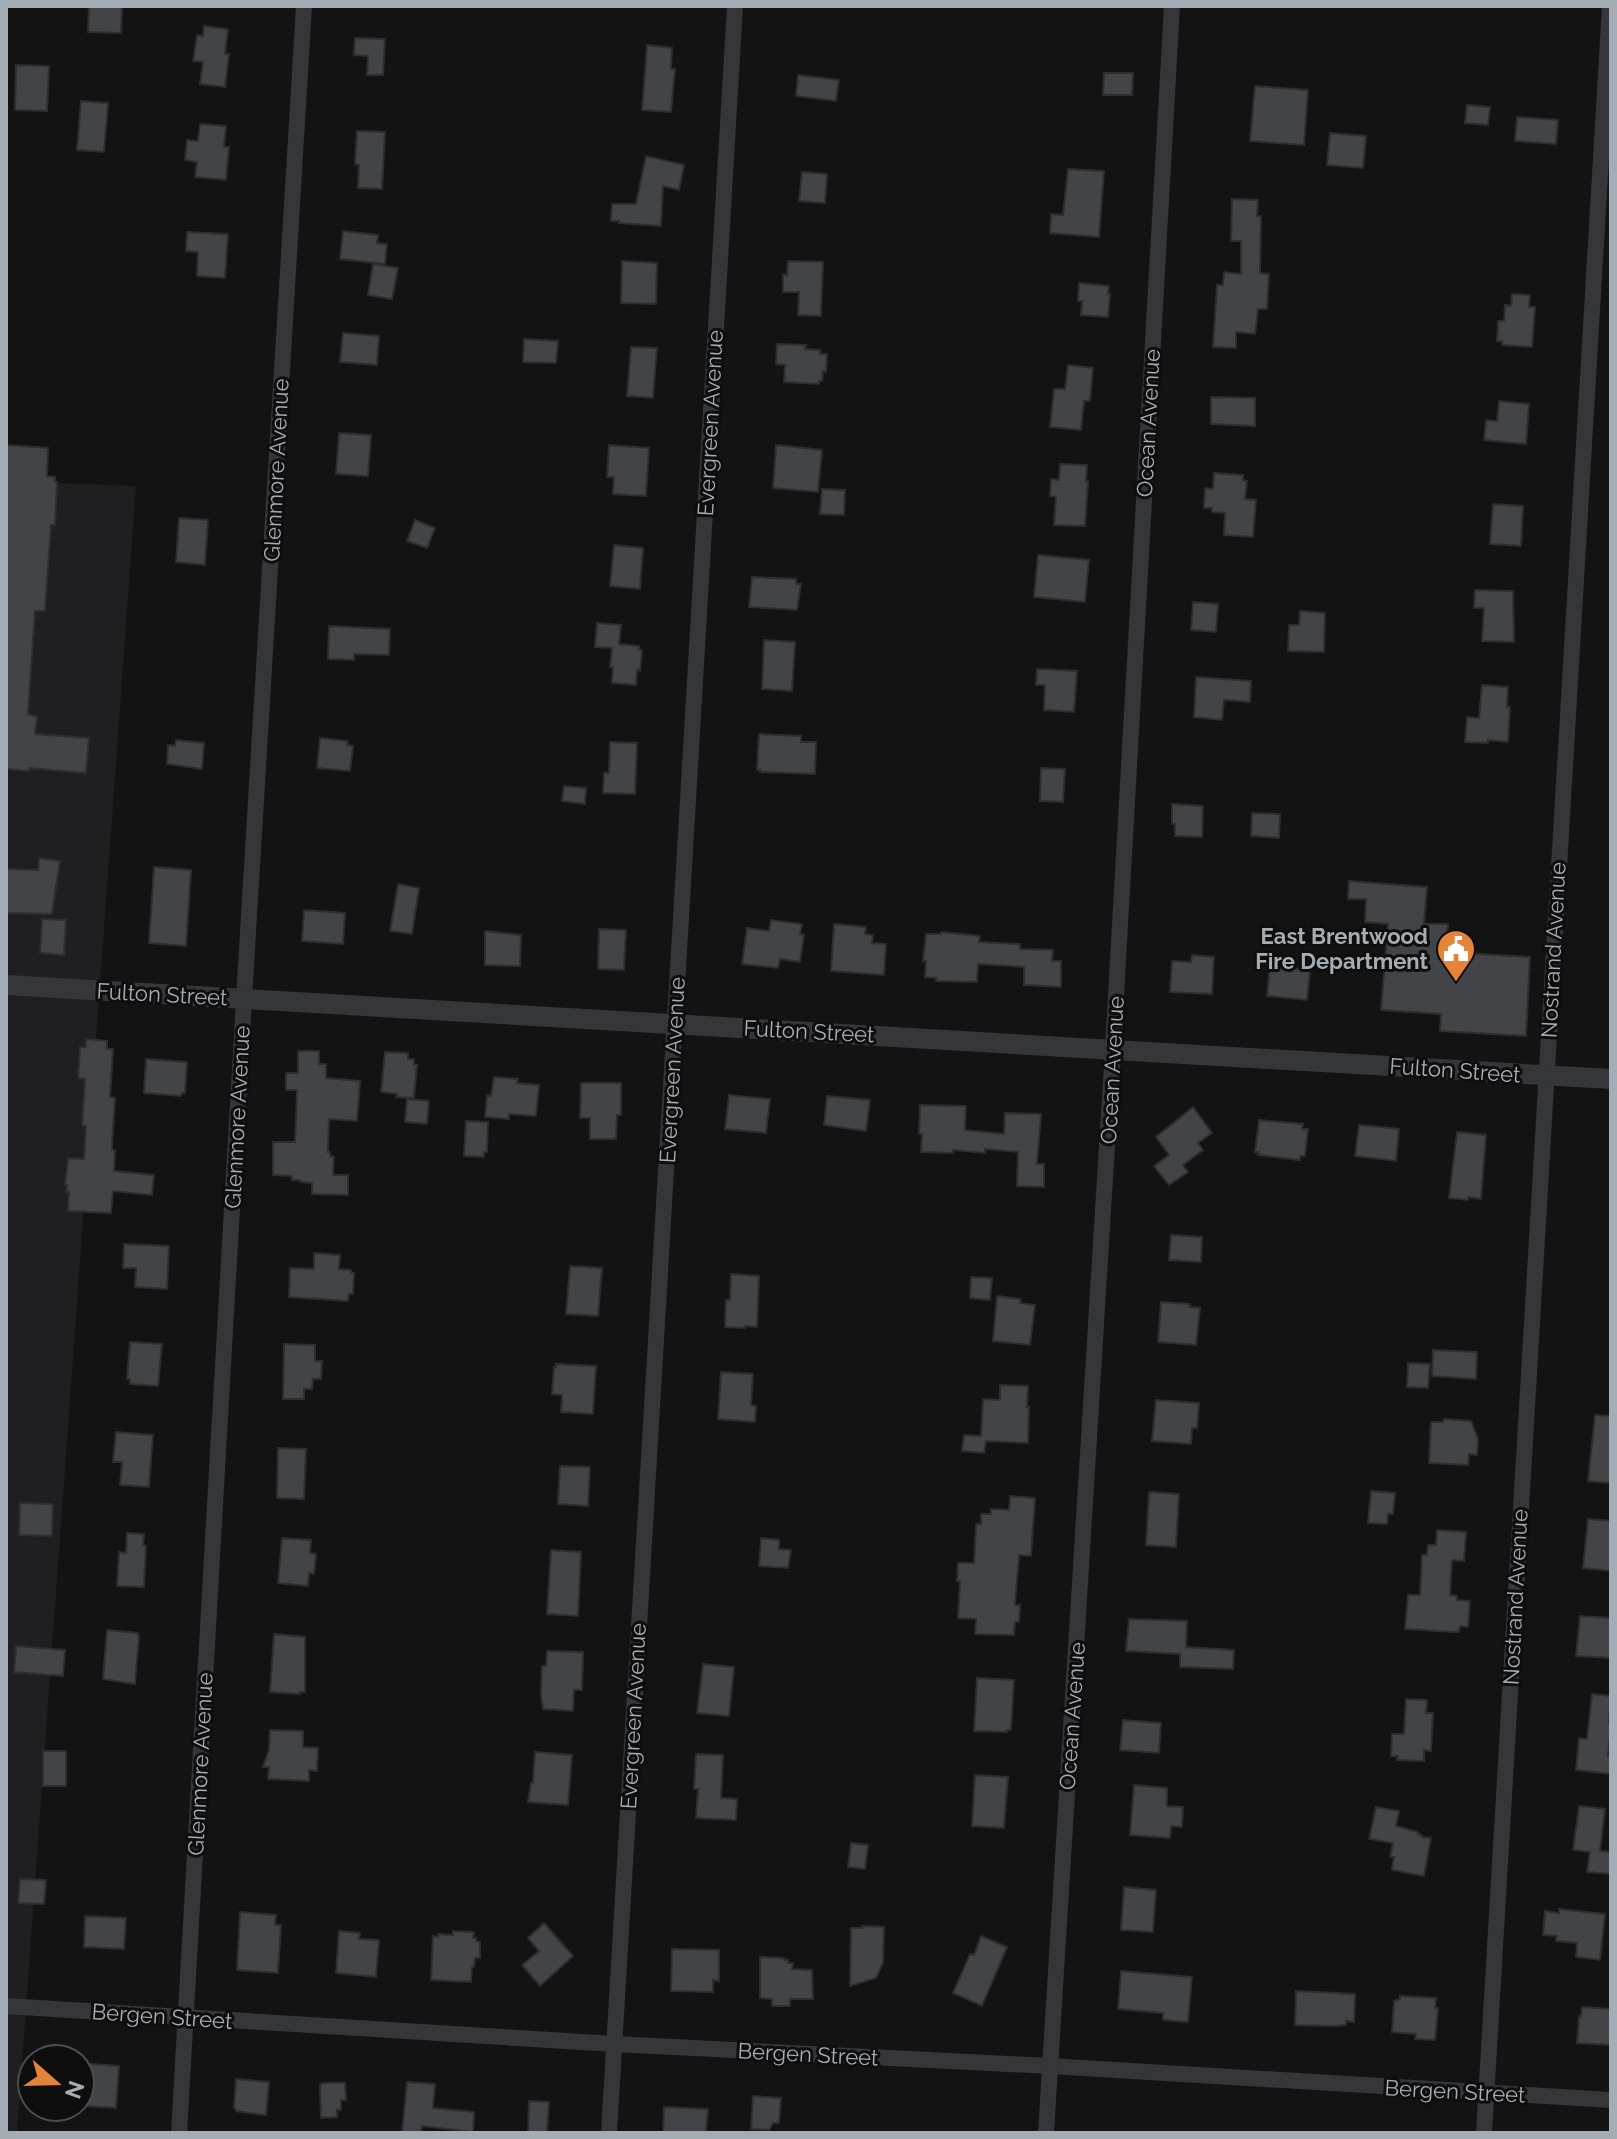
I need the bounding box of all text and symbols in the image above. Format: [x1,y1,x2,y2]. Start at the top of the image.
street label: Evergreen Avenue [692,329,728,517]
street label: Ocean Avenue [1131,348,1165,498]
street label: Glenmore Avenue [258,378,294,562]
street label: Nostrand Avenue [1535,861,1571,1039]
place label: East Brentwood Fire Department [1255,923,1429,974]
public building icon: East Brentwood Fire Department [1435,928,1477,983]
street label: Evergreen Avenue [654,976,690,1164]
street label: Fulton Street [96,978,229,1010]
street label: Ocean Avenue [1095,995,1129,1145]
street label: Fulton Street [743,1015,876,1047]
street label: Glenmore Avenue [219,1025,255,1209]
street label: Fulton Street [1389,1052,1522,1088]
street label: Nostrand Avenue [1497,1508,1533,1686]
street label: Evergreen Avenue [615,1622,651,1810]
street label: Ocean Avenue [1054,1641,1090,1791]
street label: Glenmore Avenue [182,1672,218,1856]
street label: Bergen Street [91,1998,234,2034]
street label: Bergen Street [737,2037,880,2071]
north arrow [16,2043,96,2123]
street label: Bergen Street [1384,2074,1527,2108]
text: N [60,2078,90,2102]

